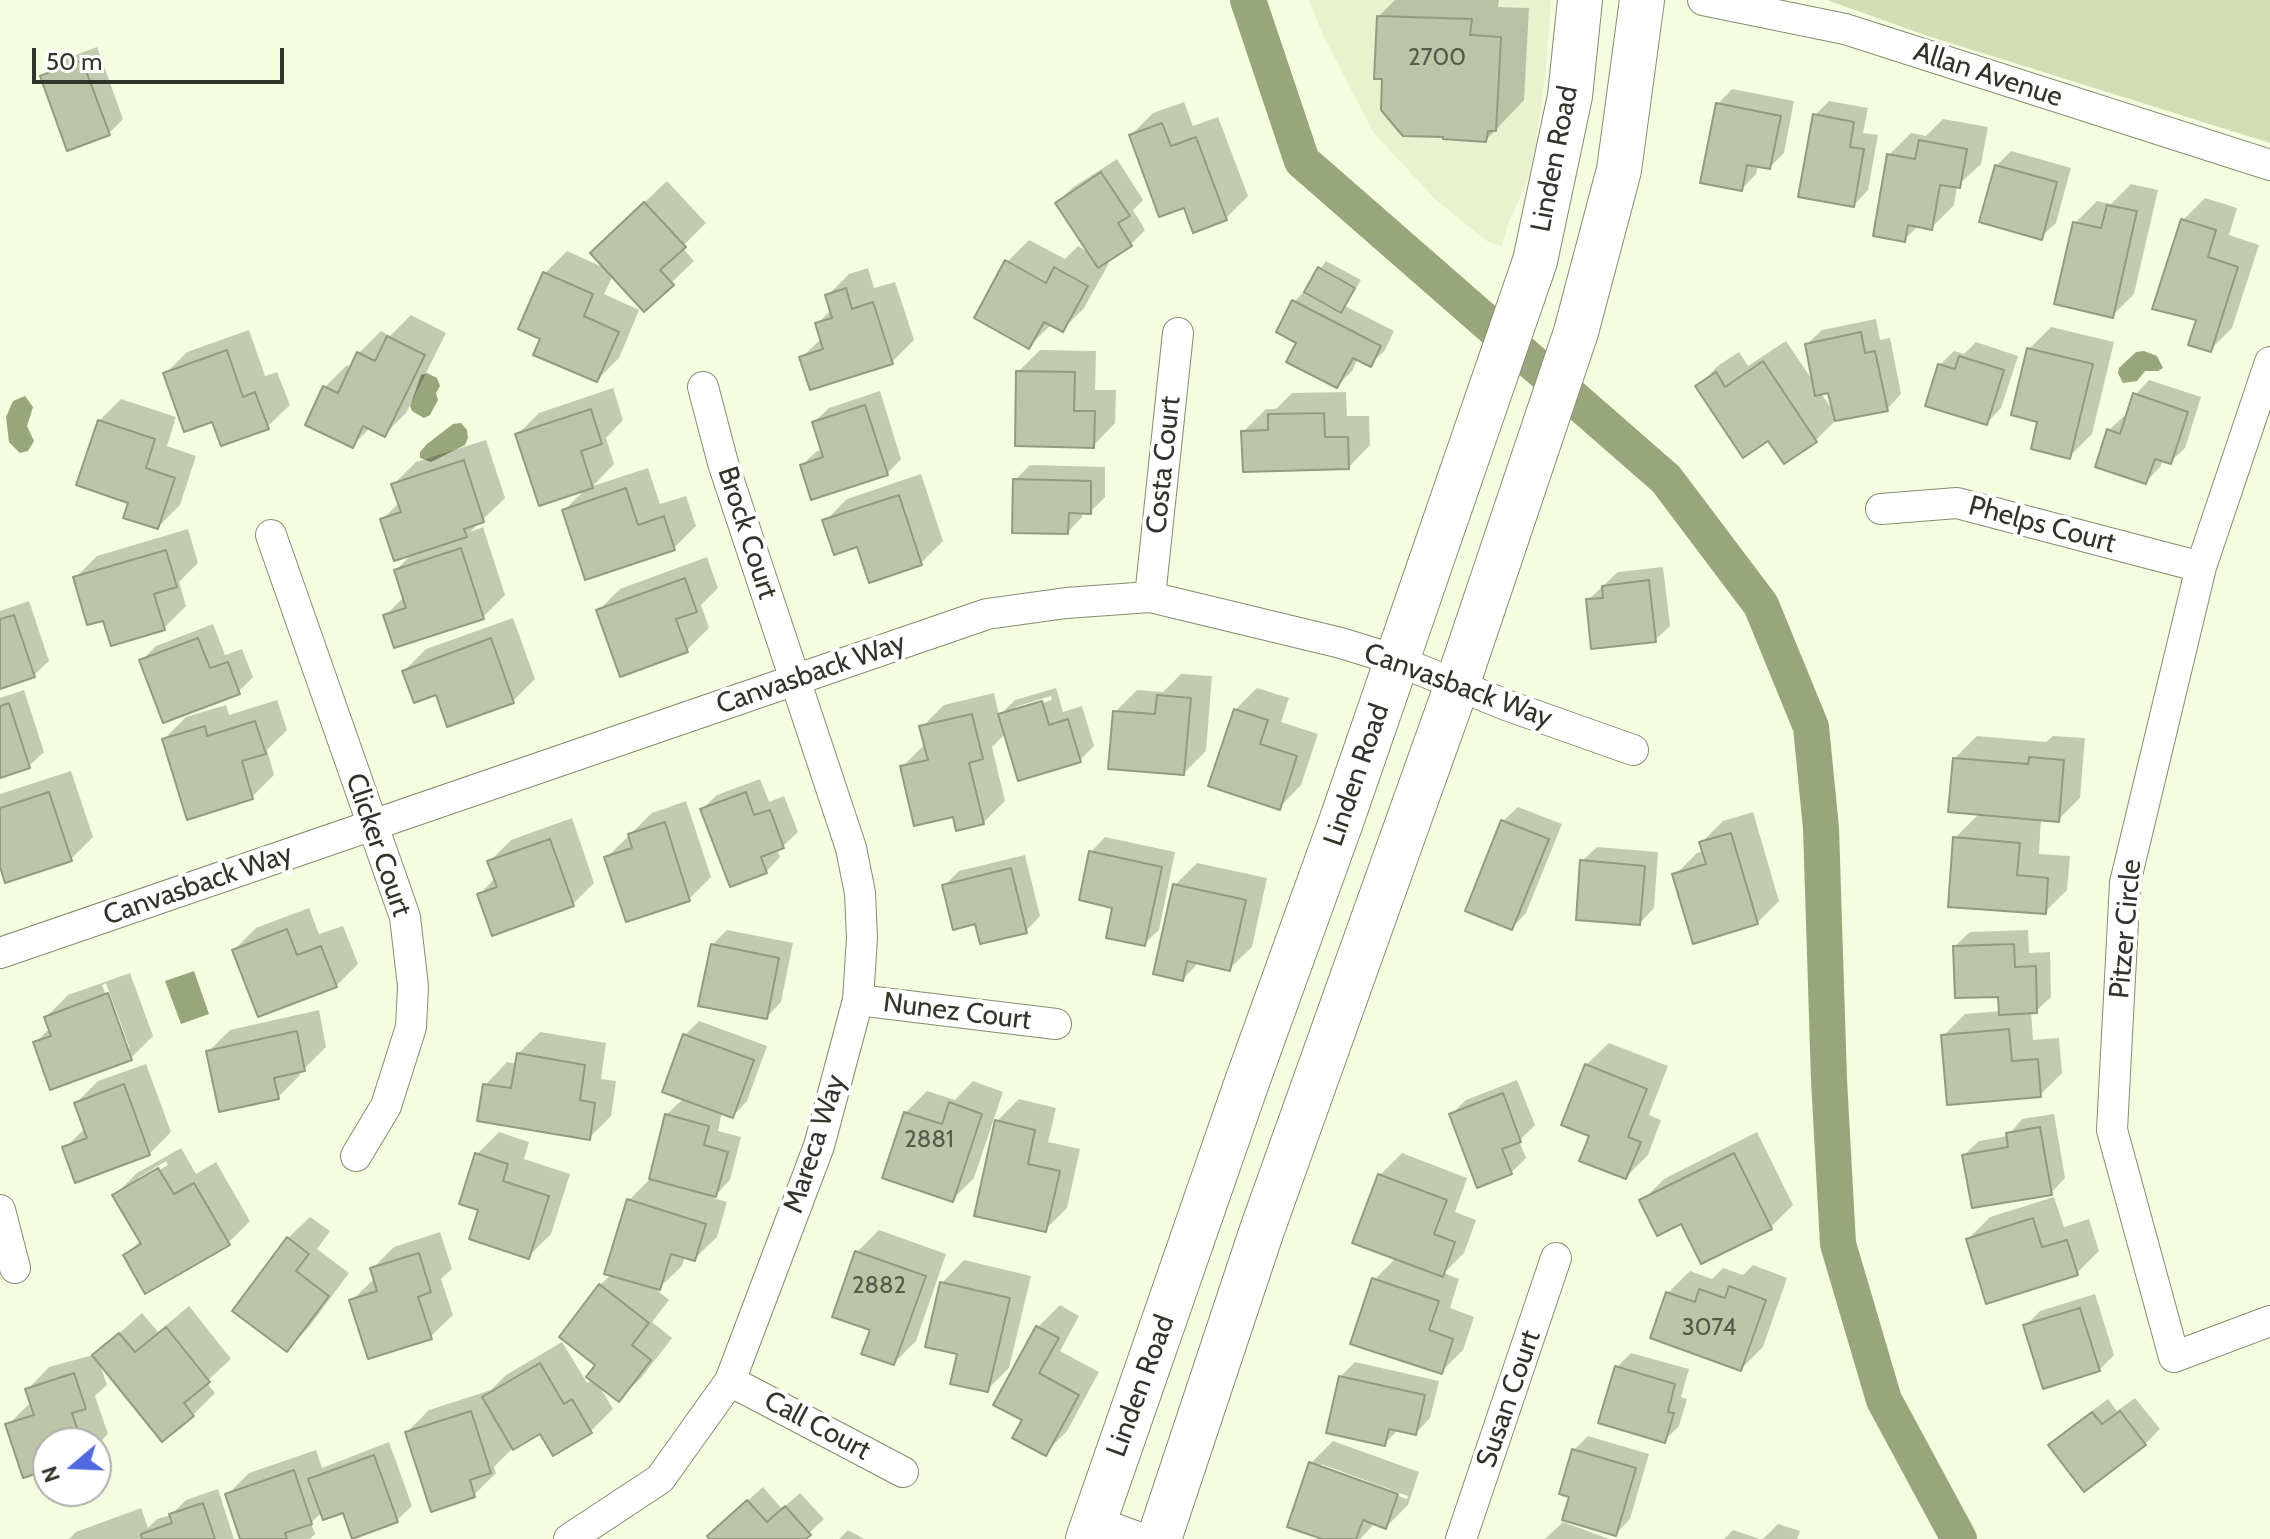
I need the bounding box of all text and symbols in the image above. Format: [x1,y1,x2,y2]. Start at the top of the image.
scale bar [36,32,288,82]
street label: Allan Avenue [1909,35,2067,115]
house number: 2700 [1408,44,1466,72]
text: 50 m [46,47,102,76]
street label: Linden Road [1524,83,1586,235]
street label: Costa Court [1140,395,1188,535]
street label: Brock Court [710,463,784,603]
street label: Phelps Court [1965,489,2119,561]
street label: Canvasback Way [712,626,910,722]
street label: Canvasback Way [1359,636,1557,736]
street label: Linden Road [1317,699,1397,851]
street label: Clicker Court [338,769,418,921]
street label: Canvasback Way [99,837,297,933]
street label: Pitzer Circle [2103,858,2149,1000]
street label: Nunez Court [881,986,1033,1038]
street label: Mareca Way [777,1070,853,1218]
house number: 2881 [904,1126,954,1154]
house number: 2882 [852,1272,906,1300]
street label: Linden Road [1100,1311,1182,1461]
house number: 3074 [1682,1314,1736,1342]
street label: Susan Court [1470,1326,1548,1472]
street label: Call Court [758,1384,876,1468]
north arrow [32,1427,112,1507]
text: N [35,1463,66,1486]

